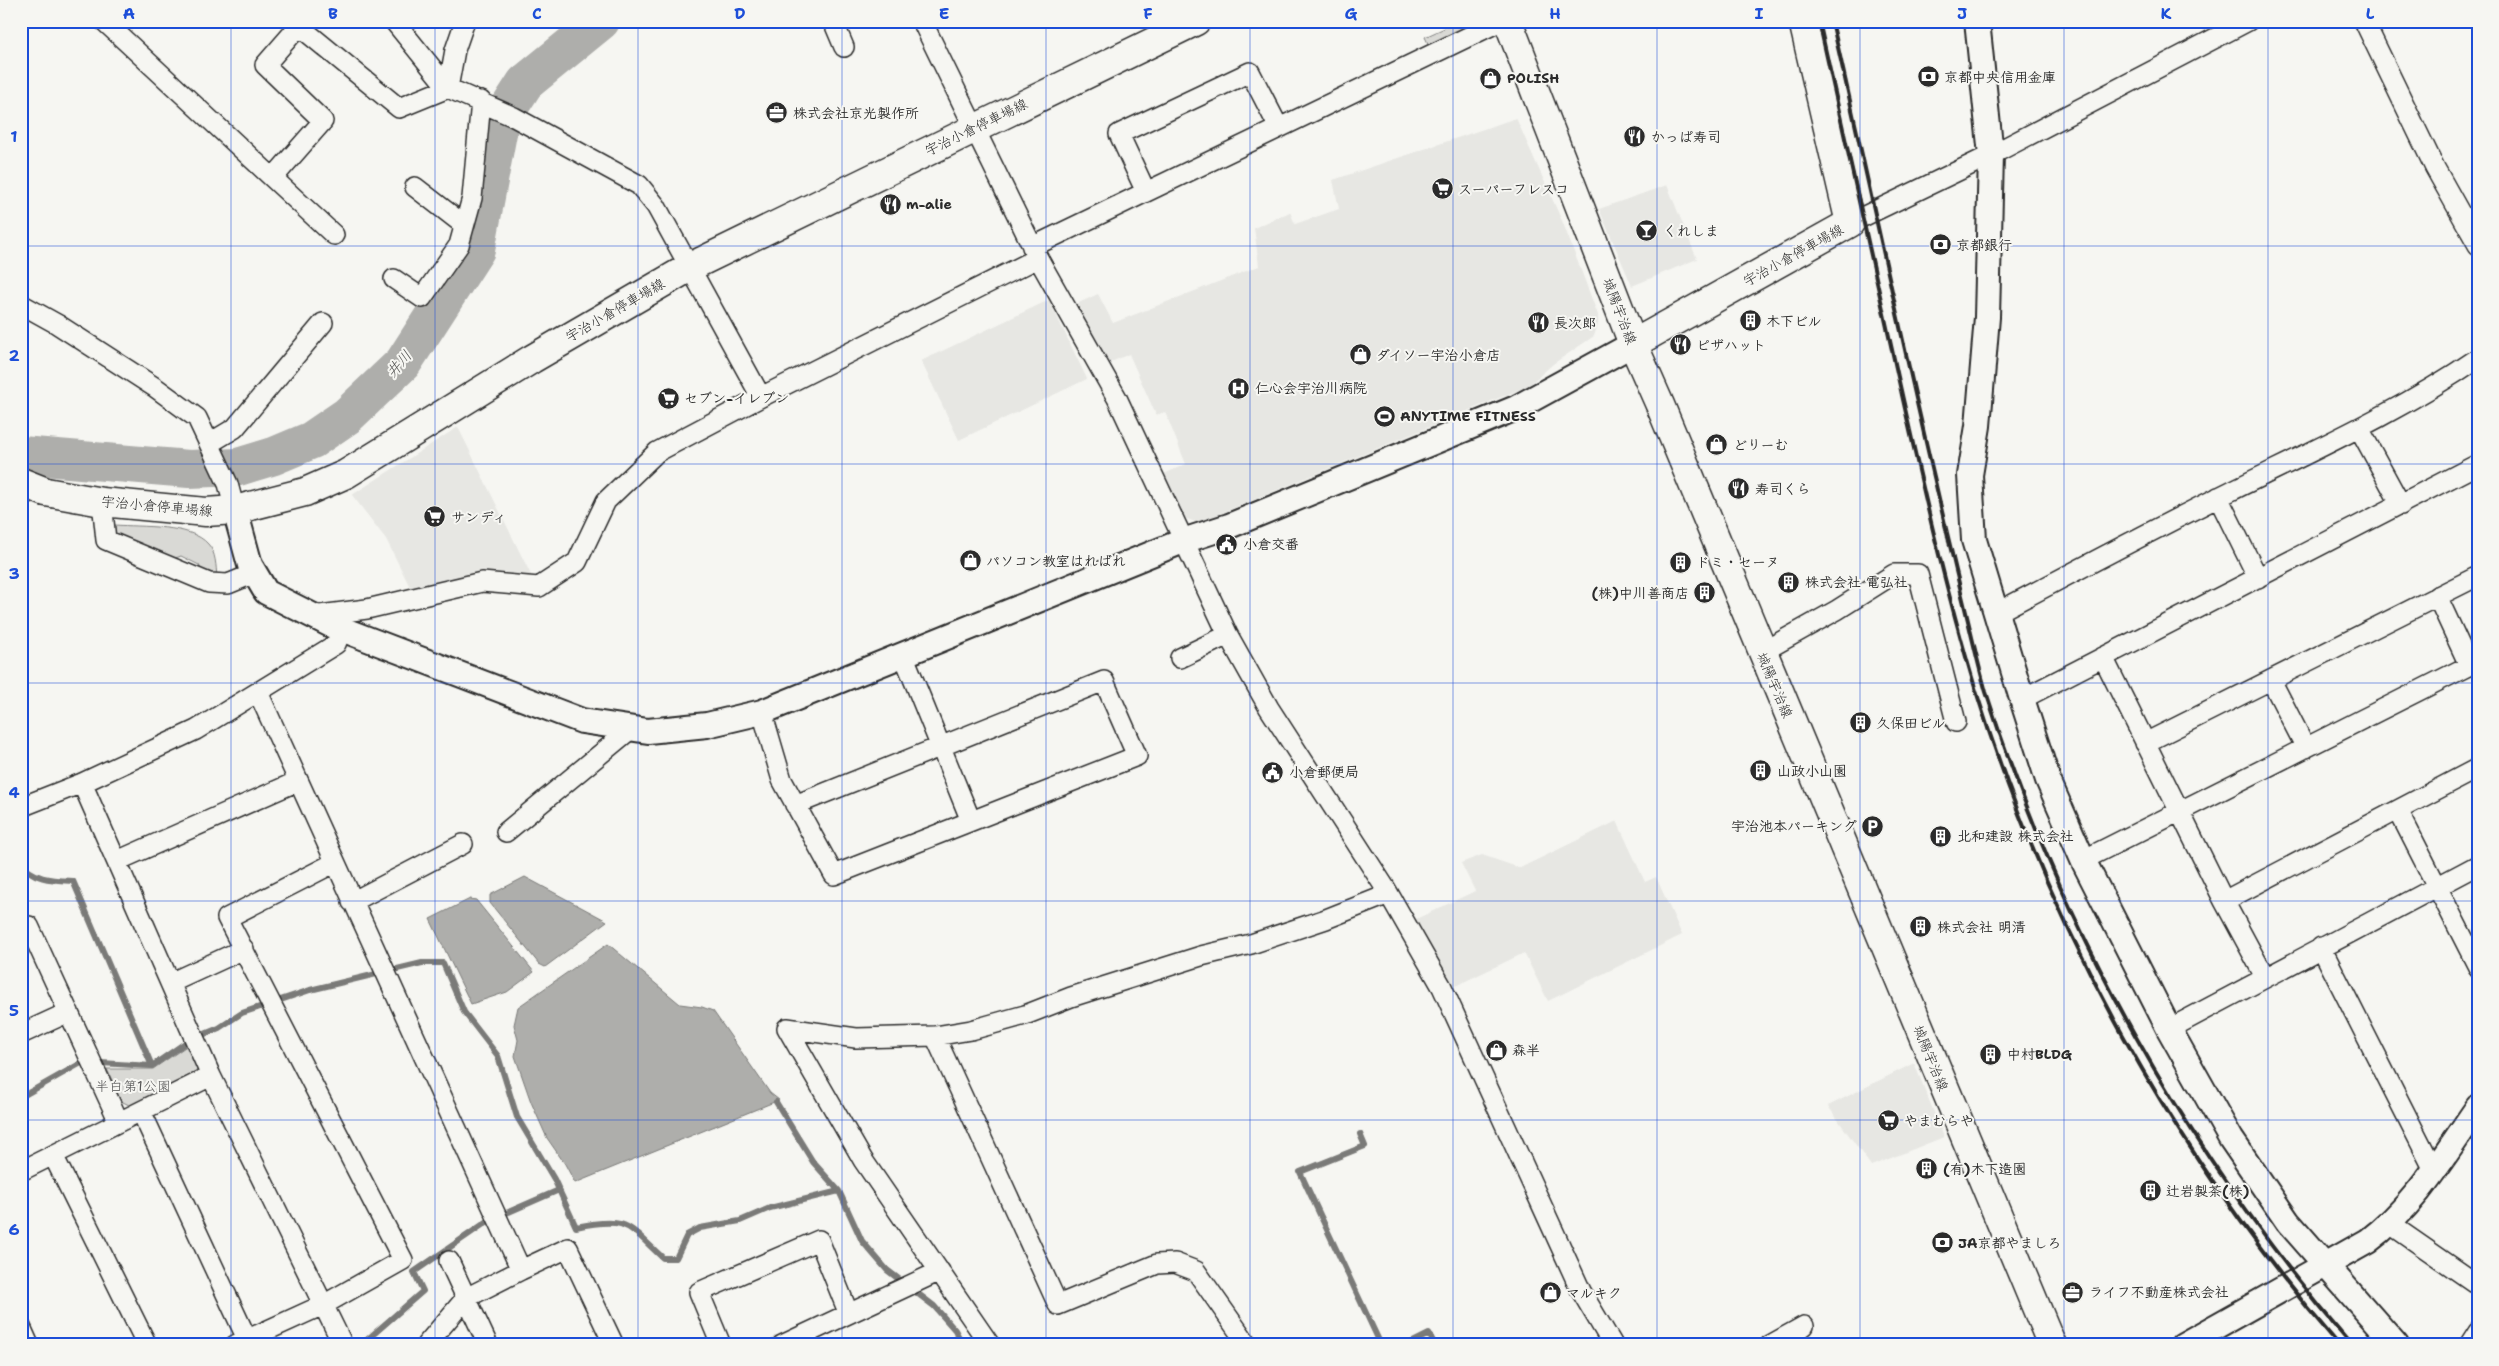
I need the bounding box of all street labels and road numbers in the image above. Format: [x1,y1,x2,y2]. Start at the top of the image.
street label: 宇治小倉停車場線 [922,94,1030,160]
street label: 宇治小倉停車場線 [1740,220,1846,290]
street label: 宇治小倉停車場線 [562,274,668,346]
street label: 城陽宇治線 [1599,275,1641,347]
street label: 宇治小倉停車場線 [100,492,214,520]
street label: 城陽宇治線 [1753,649,1797,721]
street label: 城陽宇治線 [1910,1022,1952,1094]

